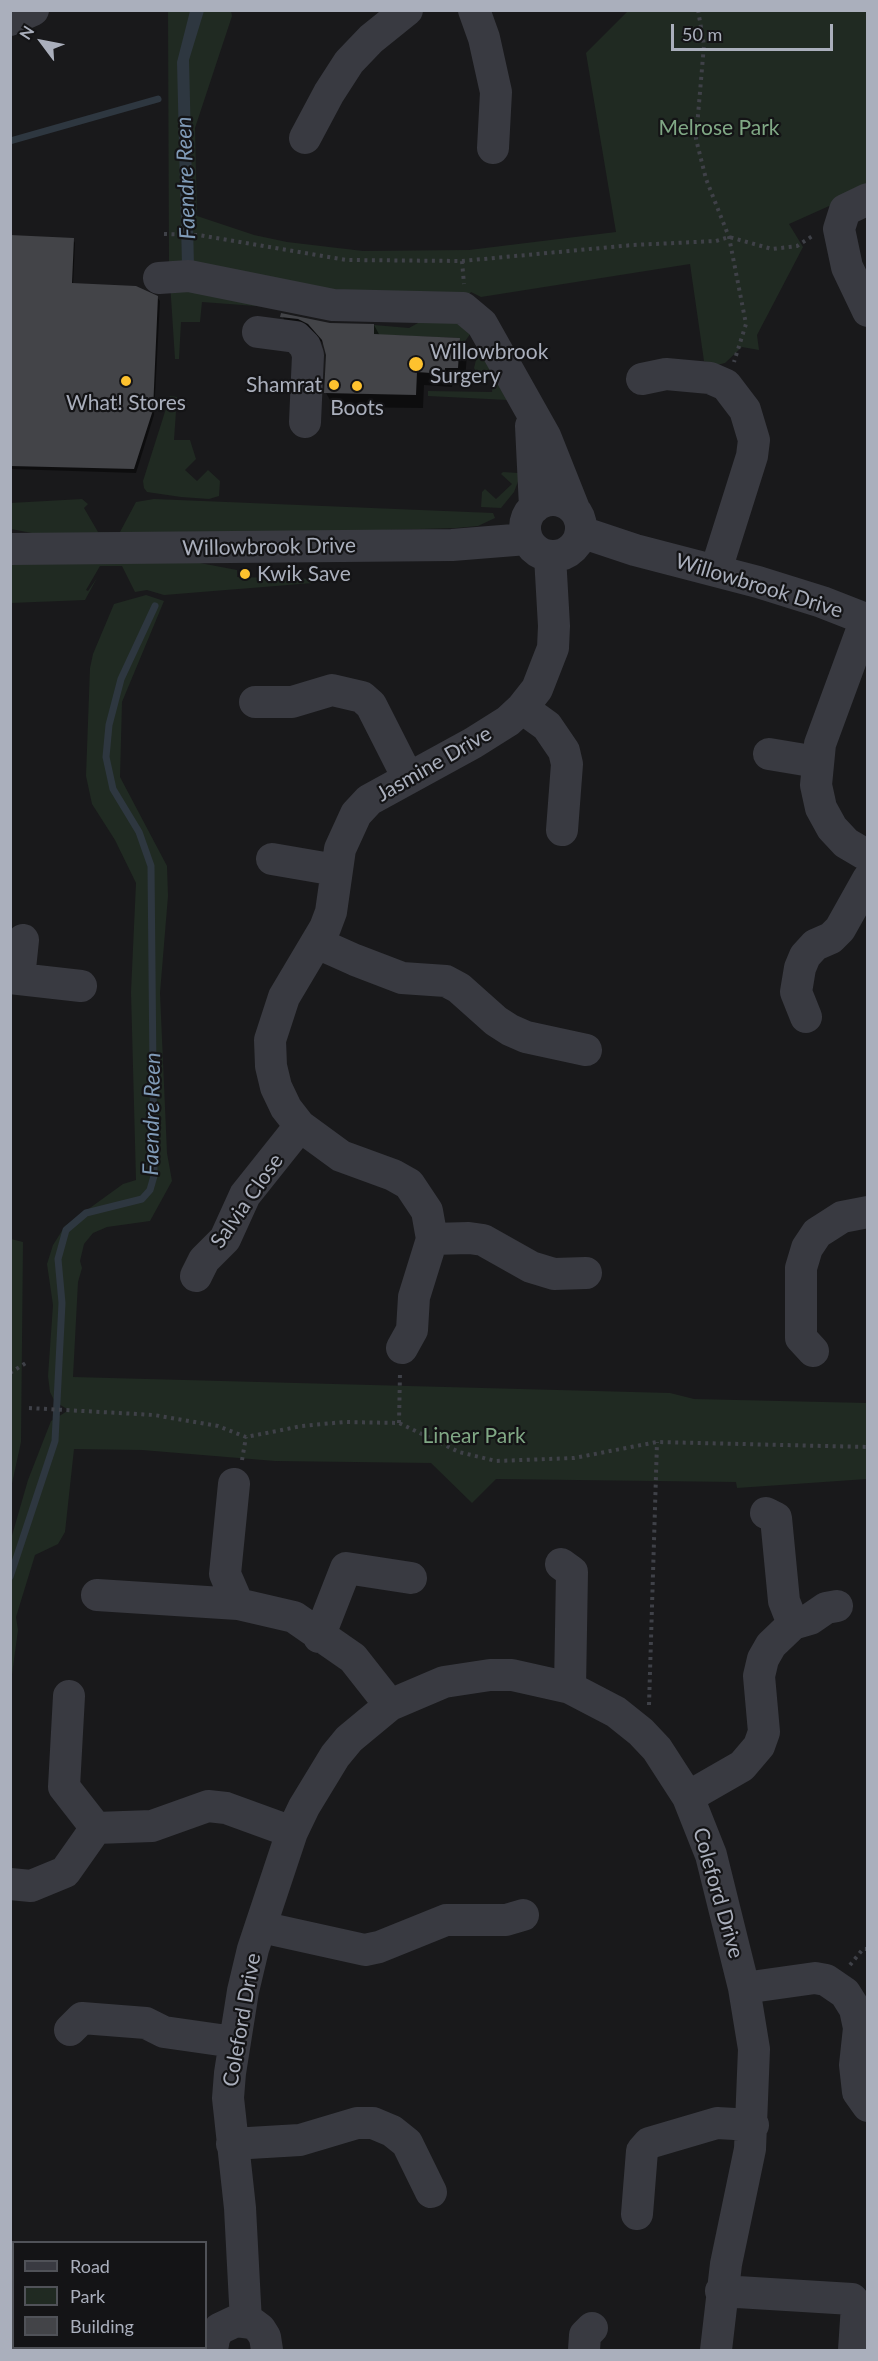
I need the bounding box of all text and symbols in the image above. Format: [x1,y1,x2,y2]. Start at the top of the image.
north arrow [12,12,72,72]
scale bar [674,12,836,50]
text: N [15,22,38,42]
text: 50 m [682,23,722,45]
park label: Melrose Park [659,115,779,141]
water label: Faendre Reen [171,116,201,240]
place label: Willowbrook Surgery [430,339,548,389]
marker: Willowbrook Surgery [407,355,425,373]
place label: Shamrat [246,372,322,398]
marker: What! Stores [119,374,133,388]
marker: Shamrat [327,378,341,392]
marker: Boots [350,379,364,393]
place label: What! Stores [66,390,186,416]
place label: Boots [330,395,384,421]
street label: Willowbrook Drive [182,533,356,561]
street label: Willowbrook Drive [672,549,846,623]
place label: Kwik Save [257,561,351,587]
marker: Kwik Save [238,567,252,581]
street label: Jasmine Drive [372,721,496,807]
water label: Faendre Reen [138,1052,166,1176]
street label: Salvia Close [205,1149,289,1253]
park label: Linear Park [422,1423,526,1449]
street label: Coleford Drive [687,1825,749,1961]
street label: Coleford Drive [218,1951,266,2089]
legend [12,2241,207,2349]
text: Road [70,2255,110,2277]
text: Park [70,2285,105,2307]
text: Building [70,2315,134,2337]

